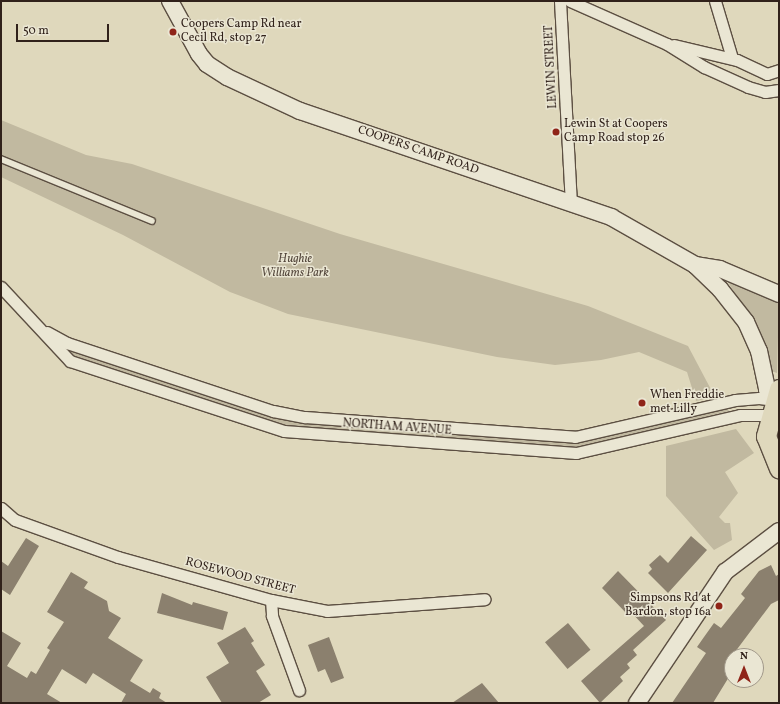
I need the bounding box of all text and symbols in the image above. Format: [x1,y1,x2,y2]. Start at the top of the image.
scale bar [18,16,111,42]
place label: Coopers Camp Rd near Cecil Rd, stop 27 [181,18,301,46]
text: 50 m [23,23,49,39]
street label: LEWIN STREET [543,25,561,109]
marker: Coopers Camp Rd near Cecil Rd, stop 27 [168,27,178,37]
place label: Lewin St at Coopers Camp Road stop 26 [564,118,668,146]
street label: COOPERS CAMP ROAD [356,124,480,178]
marker: Lewin St at Coopers Camp Road stop 26 [551,127,561,137]
park label: Hughie Williams Park [261,253,329,281]
place label: When Freddie met Lilly [650,389,724,417]
marker: When Freddie met Lilly [637,398,647,408]
street label: NORTHAM AVENUE [342,417,452,439]
street label: ROSEWOOD STREET [183,555,297,599]
place label: Simpsons Rd at Bardon, stop 16a [625,592,711,620]
marker: Simpsons Rd at Bardon, stop 16a [714,601,724,611]
north arrow [724,648,764,688]
text: N [740,649,748,664]

